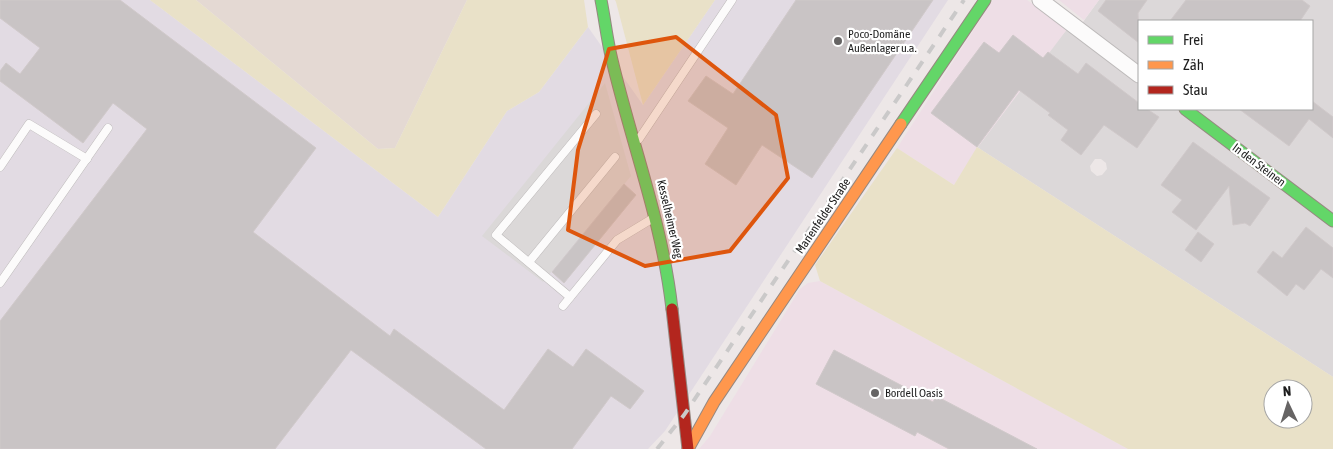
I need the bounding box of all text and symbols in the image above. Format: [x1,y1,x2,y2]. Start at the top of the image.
legend [1138,20,1313,110]
place label: Poco-Domäne Außenlager u.a. [848,27,917,55]
text: Frei [1183,31,1203,48]
marker: Poco-Domäne Außenlager u.a. [832,35,844,47]
text: Zäh [1183,56,1204,73]
text: Stau [1183,81,1208,98]
street label: In den Steinen [1230,141,1288,189]
street label: Marienfelder Straße [793,176,853,256]
street label: Kesselheimer Weg [654,178,686,261]
north arrow [1263,379,1313,429]
text: N [1282,383,1292,399]
place label: Bordell Oasis [885,386,943,400]
marker: Bordell Oasis [869,387,881,399]

